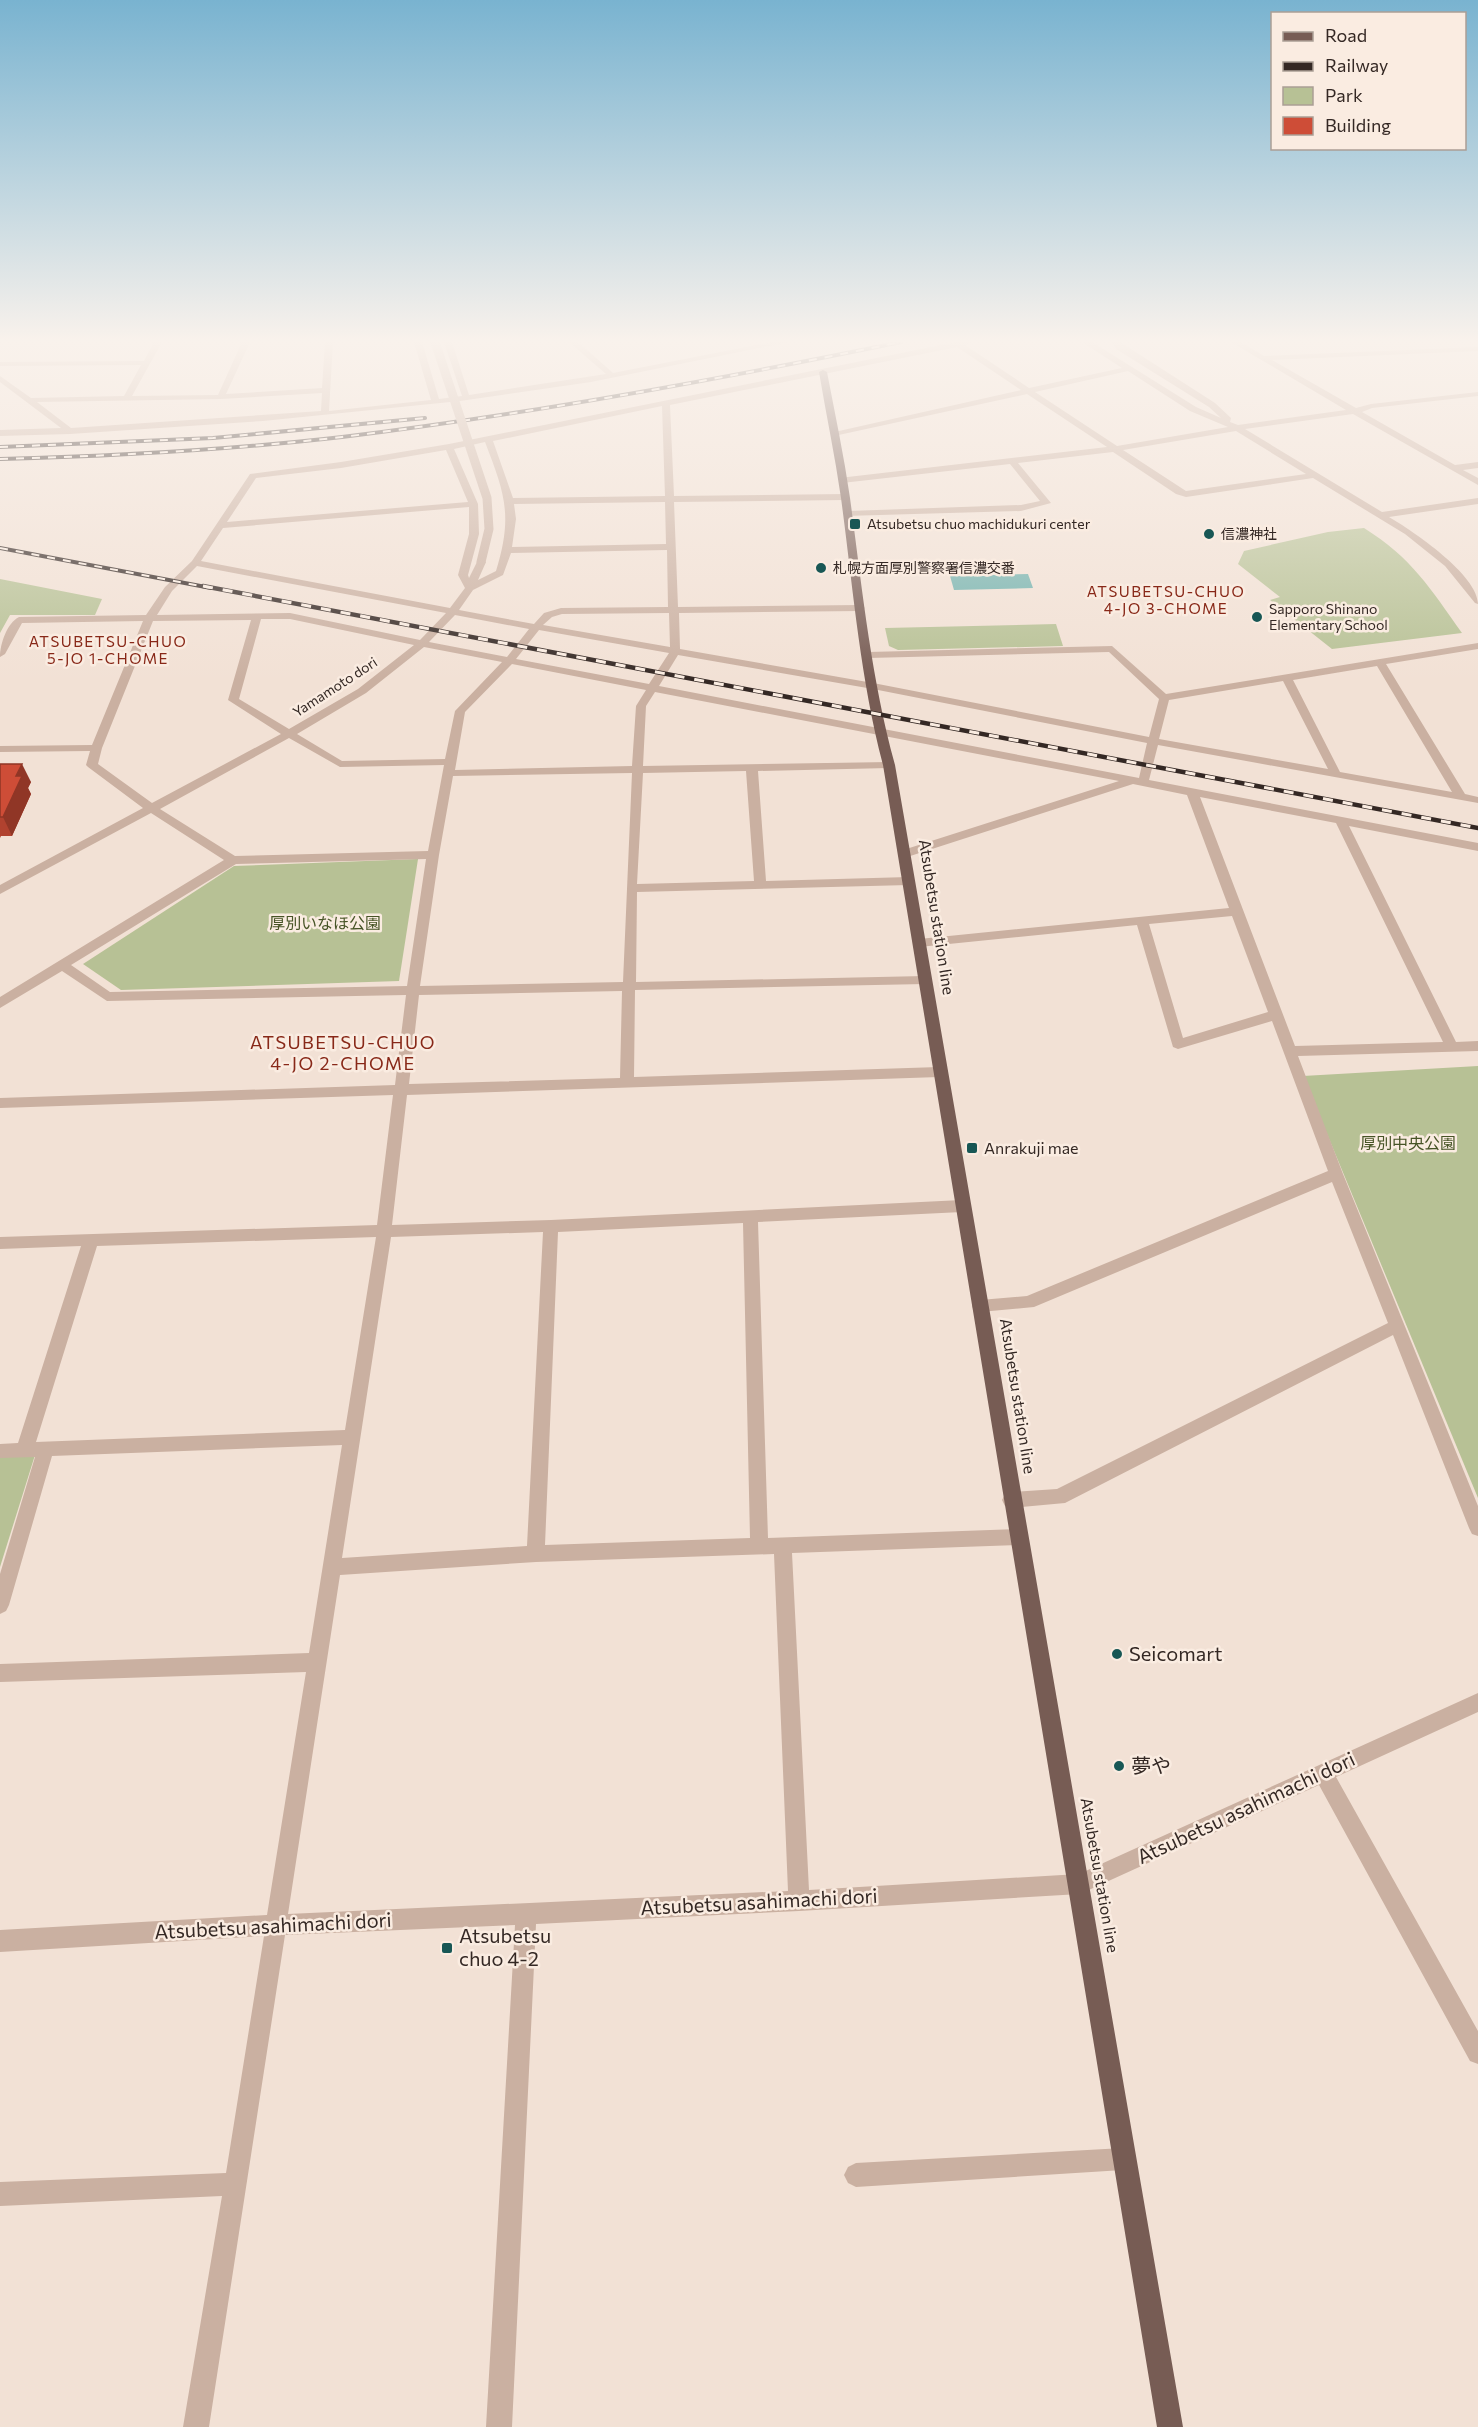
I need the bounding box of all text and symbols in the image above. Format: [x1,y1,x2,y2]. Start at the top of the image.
legend [1271,12,1466,150]
text: Road [1325,24,1367,46]
text: Railway [1325,54,1388,76]
text: Park [1325,84,1363,106]
text: Building [1325,114,1391,136]
place label: Atsubetsu chuo machidukuri center [867,515,1091,532]
marker: Atsubetsu chuo machidukuri center [848,517,862,531]
place label: 信濃神社 [1221,525,1277,542]
marker: 信濃神社 [1202,527,1216,541]
place label: 札幌方面厚別警察署信濃交番 [833,559,1015,576]
marker: 札幌方面厚別警察署信濃交番 [814,561,828,575]
district label: ATSUBETSU-CHUO 4-JO 3-CHOME [1087,582,1245,617]
place label: Sapporo Shinano Elementary School [1269,600,1388,633]
marker: Sapporo Shinano Elementary School [1250,610,1264,624]
district label: ATSUBETSU-CHUO 5-JO 1-CHOME [29,632,187,667]
street label: Yamamoto dori [289,653,380,720]
street label: Atsubetsu station line [916,838,959,996]
park label: 厚別いなほ公園 [269,913,381,932]
district label: ATSUBETSU-CHUO 4-JO 2-CHOME [250,1031,436,1074]
park label: 厚別中央公園 [1360,1133,1456,1152]
place label: Anrakuji mae [984,1138,1078,1157]
marker: Anrakuji mae [965,1141,979,1155]
street label: Atsubetsu station line [997,1317,1040,1475]
place label: Seicomart [1129,1641,1222,1665]
marker: Seicomart [1110,1647,1124,1661]
street label: Atsubetsu asahimachi dori [1133,1746,1358,1868]
place label: 夢や [1131,1753,1171,1777]
marker: 夢や [1112,1759,1126,1773]
street label: Atsubetsu station line [1077,1796,1123,1954]
street label: Atsubetsu asahimachi dori [640,1883,878,1919]
street label: Atsubetsu asahimachi dori [154,1907,392,1943]
place label: Atsubetsu chuo 4-2 [459,1923,551,1970]
marker: Atsubetsu chuo 4-2 [440,1941,454,1955]

